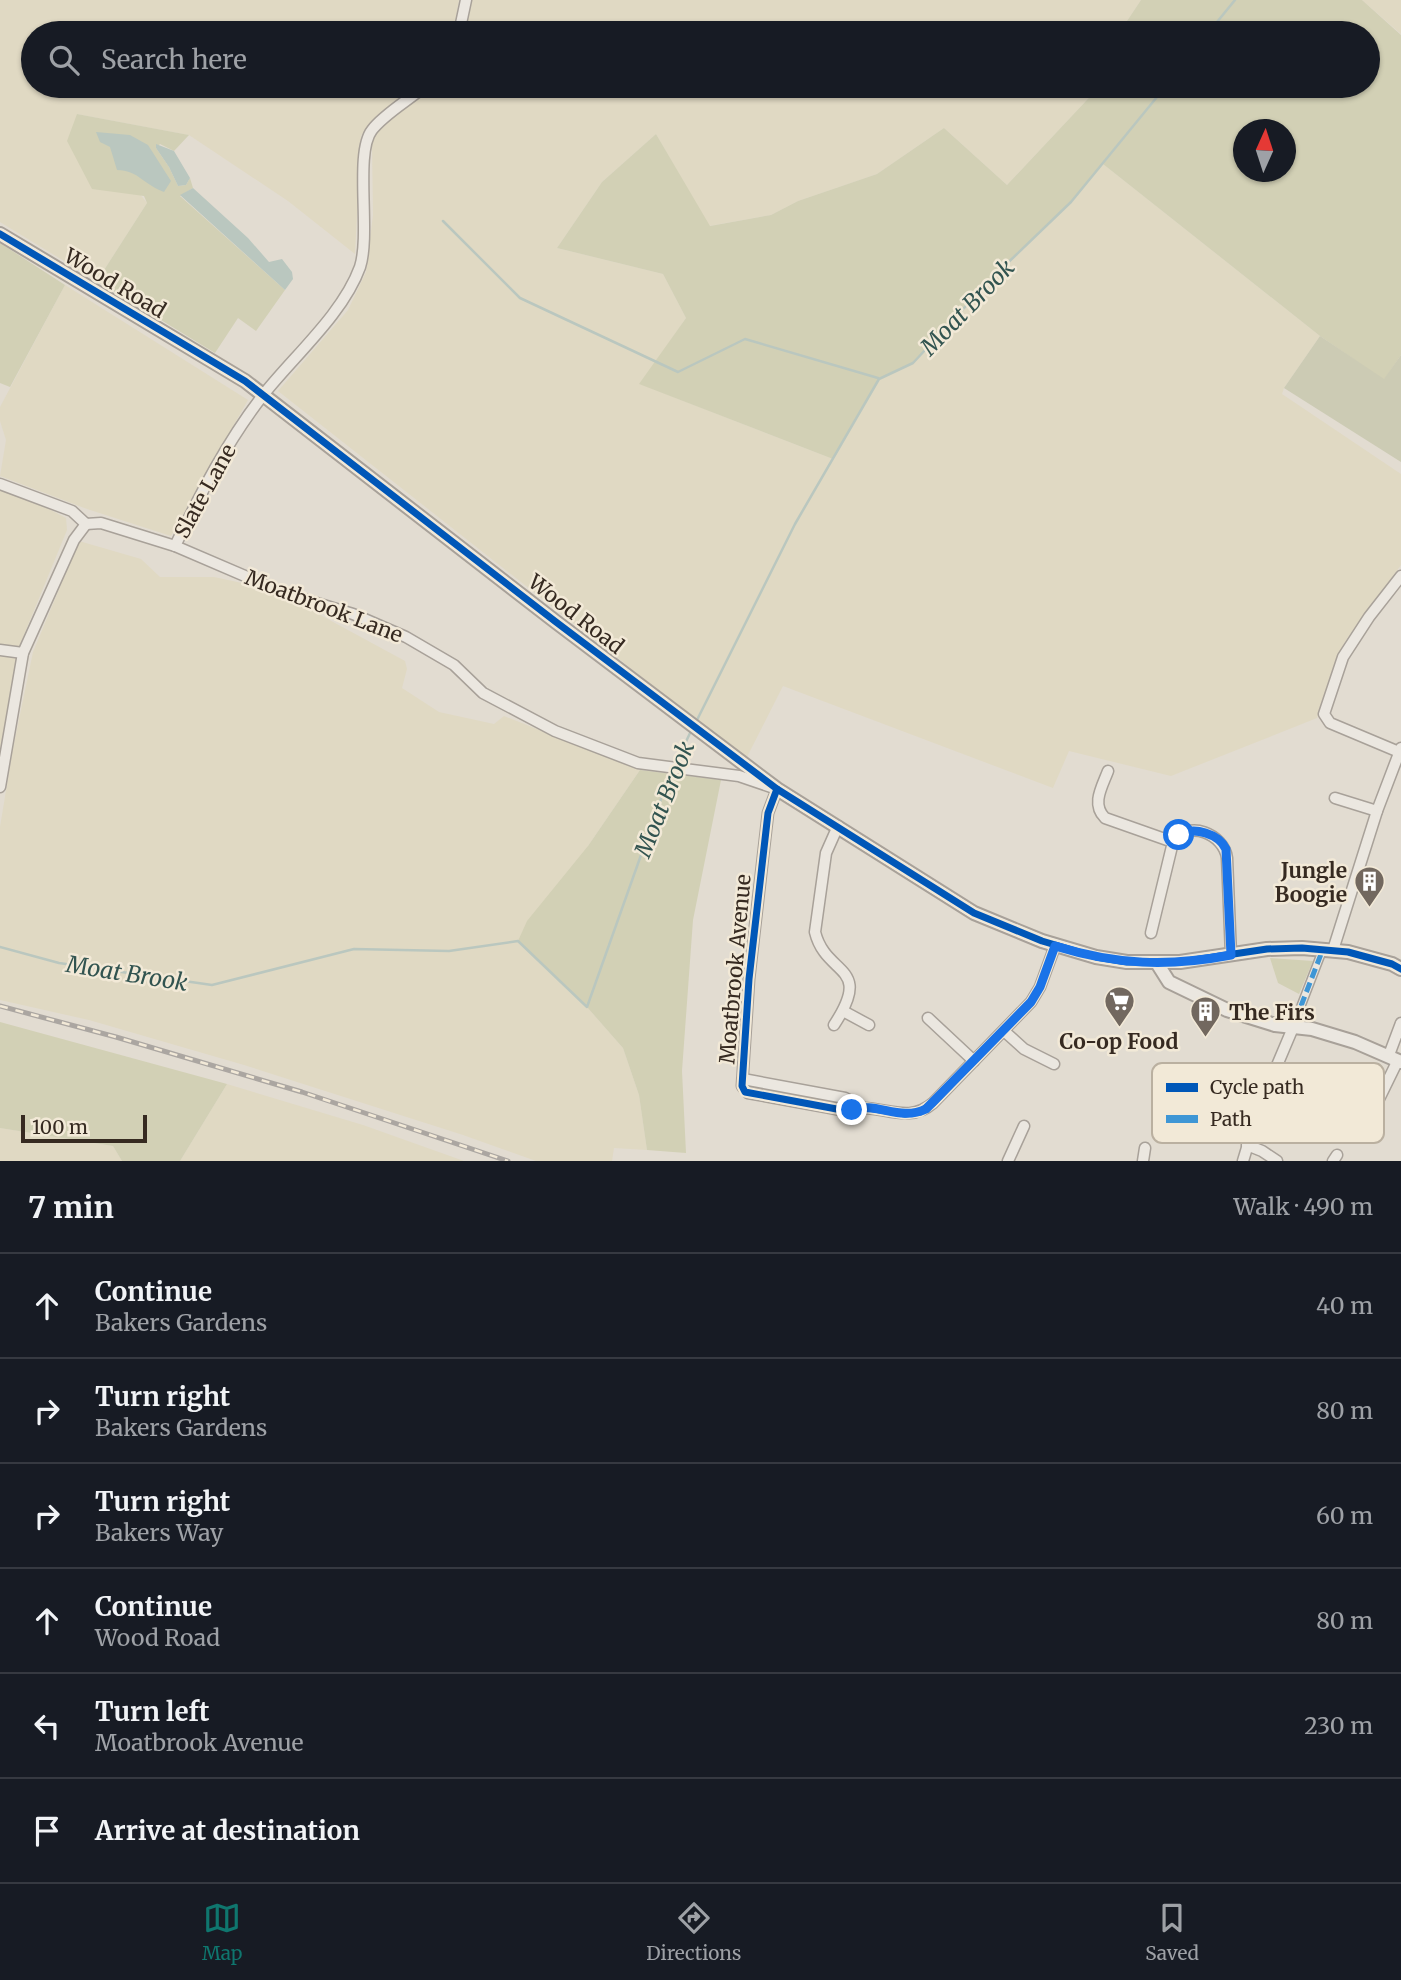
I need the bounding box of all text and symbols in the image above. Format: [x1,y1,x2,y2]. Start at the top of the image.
search box [21,21,1380,98]
icon: search [45,41,83,79]
text: Search here [101,43,247,76]
north arrow [1233,119,1296,182]
street label: Wood Road [58,242,171,324]
water label: Moat Brook [913,253,1020,362]
street label: Slate Lane [168,439,242,543]
street label: Moatbrook Lane [241,564,407,648]
street label: Wood Road [522,568,630,660]
water label: Moat Brook [627,736,701,862]
route start [1163,819,1194,850]
place label: Jungle Boogie [1274,857,1347,908]
building icon: Jungle Boogie [1353,865,1387,909]
street label: Moatbrook Avenue [713,873,757,1065]
water label: Moat Brook [63,949,190,997]
supermarket icon: Co-op Food [1102,984,1136,1028]
building icon: The Firs [1189,995,1223,1039]
place label: The Firs [1229,999,1315,1026]
place label: Co-op Food [1060,1028,1178,1055]
legend [1152,1063,1384,1143]
text: Cycle path [1210,1075,1305,1099]
route end [836,1094,867,1125]
text: Path [1210,1107,1252,1131]
scale bar [21,1112,147,1144]
text: 100 m [32,1115,88,1139]
text: 7 min [28,1188,114,1226]
text: Walk · 490 m [1234,1192,1373,1221]
text: Continue [95,1275,212,1308]
icon: ahead [28,1287,66,1325]
text: 40 m [1316,1291,1373,1320]
text: Bakers Gardens [95,1308,267,1337]
text: Turn right [95,1380,230,1413]
icon: right [28,1392,66,1430]
text: 80 m [1316,1396,1373,1425]
text: Bakers Gardens [95,1413,267,1442]
text: Turn right [95,1485,230,1518]
icon: right [28,1497,66,1535]
text: 60 m [1316,1501,1373,1530]
text: Bakers Way [95,1518,223,1547]
text: Continue [95,1590,212,1623]
icon: ahead [28,1602,66,1640]
text: 80 m [1316,1606,1373,1635]
text: Wood Road [95,1623,220,1652]
text: Turn left [95,1695,209,1728]
icon: left [28,1707,66,1745]
text: 230 m [1304,1711,1373,1740]
text: Moatbrook Avenue [95,1728,304,1757]
icon: arrive [28,1812,66,1850]
text: Arrive at destination [95,1814,360,1847]
tab: Map [202,1899,242,1965]
tab: Directions [646,1899,741,1965]
tab: Saved [1145,1899,1199,1965]

